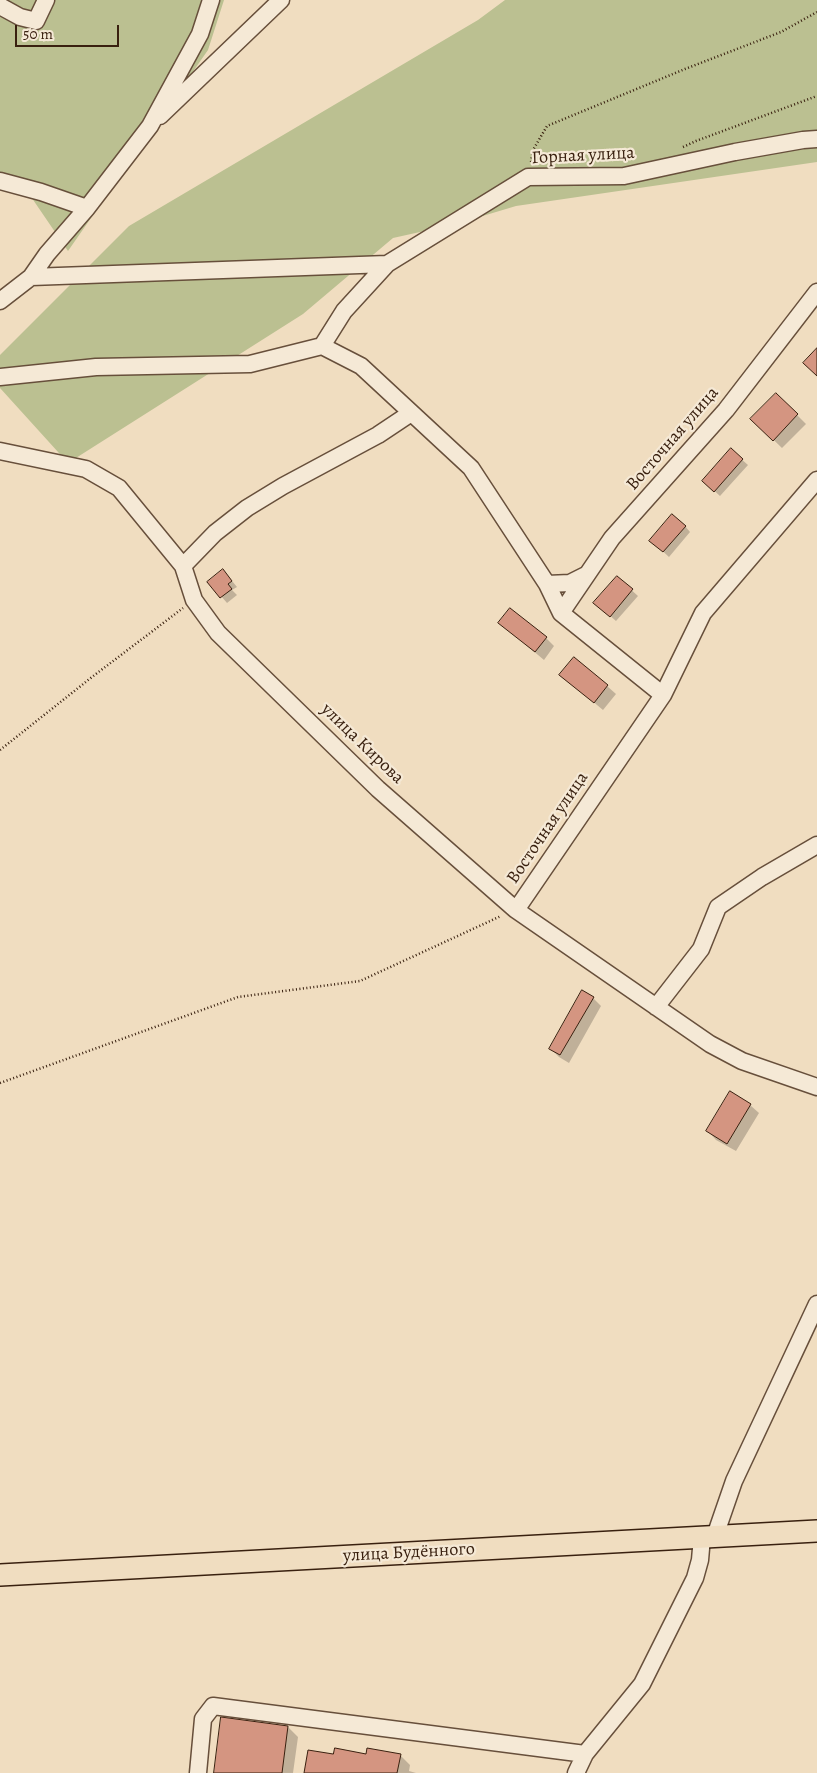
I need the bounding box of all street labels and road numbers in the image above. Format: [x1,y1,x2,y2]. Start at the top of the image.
street label: Горная улица [531,143,635,169]
street label: Восточная улица [622,383,724,495]
street label: улица Кирова [316,699,408,789]
street label: Восточная улица [503,768,593,888]
street label: улица Будённого [342,1539,476,1567]

